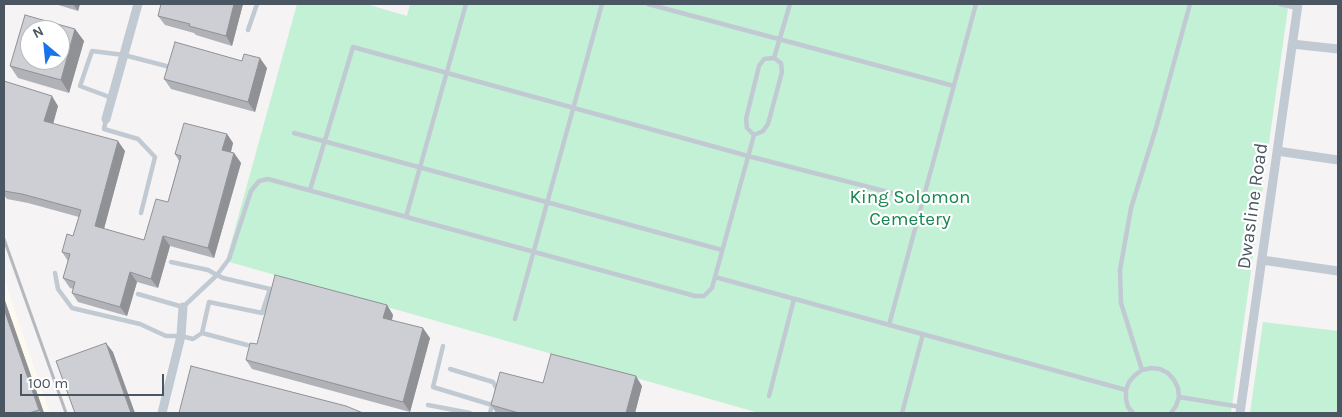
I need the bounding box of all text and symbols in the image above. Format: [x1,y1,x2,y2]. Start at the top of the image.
north arrow [20,20,70,70]
text: N [30,22,47,42]
street label: Dwasline Road [1233,141,1273,271]
park label: King Solomon Cemetery [849,187,971,231]
scale bar [22,364,166,396]
text: 100 m [28,374,68,392]

